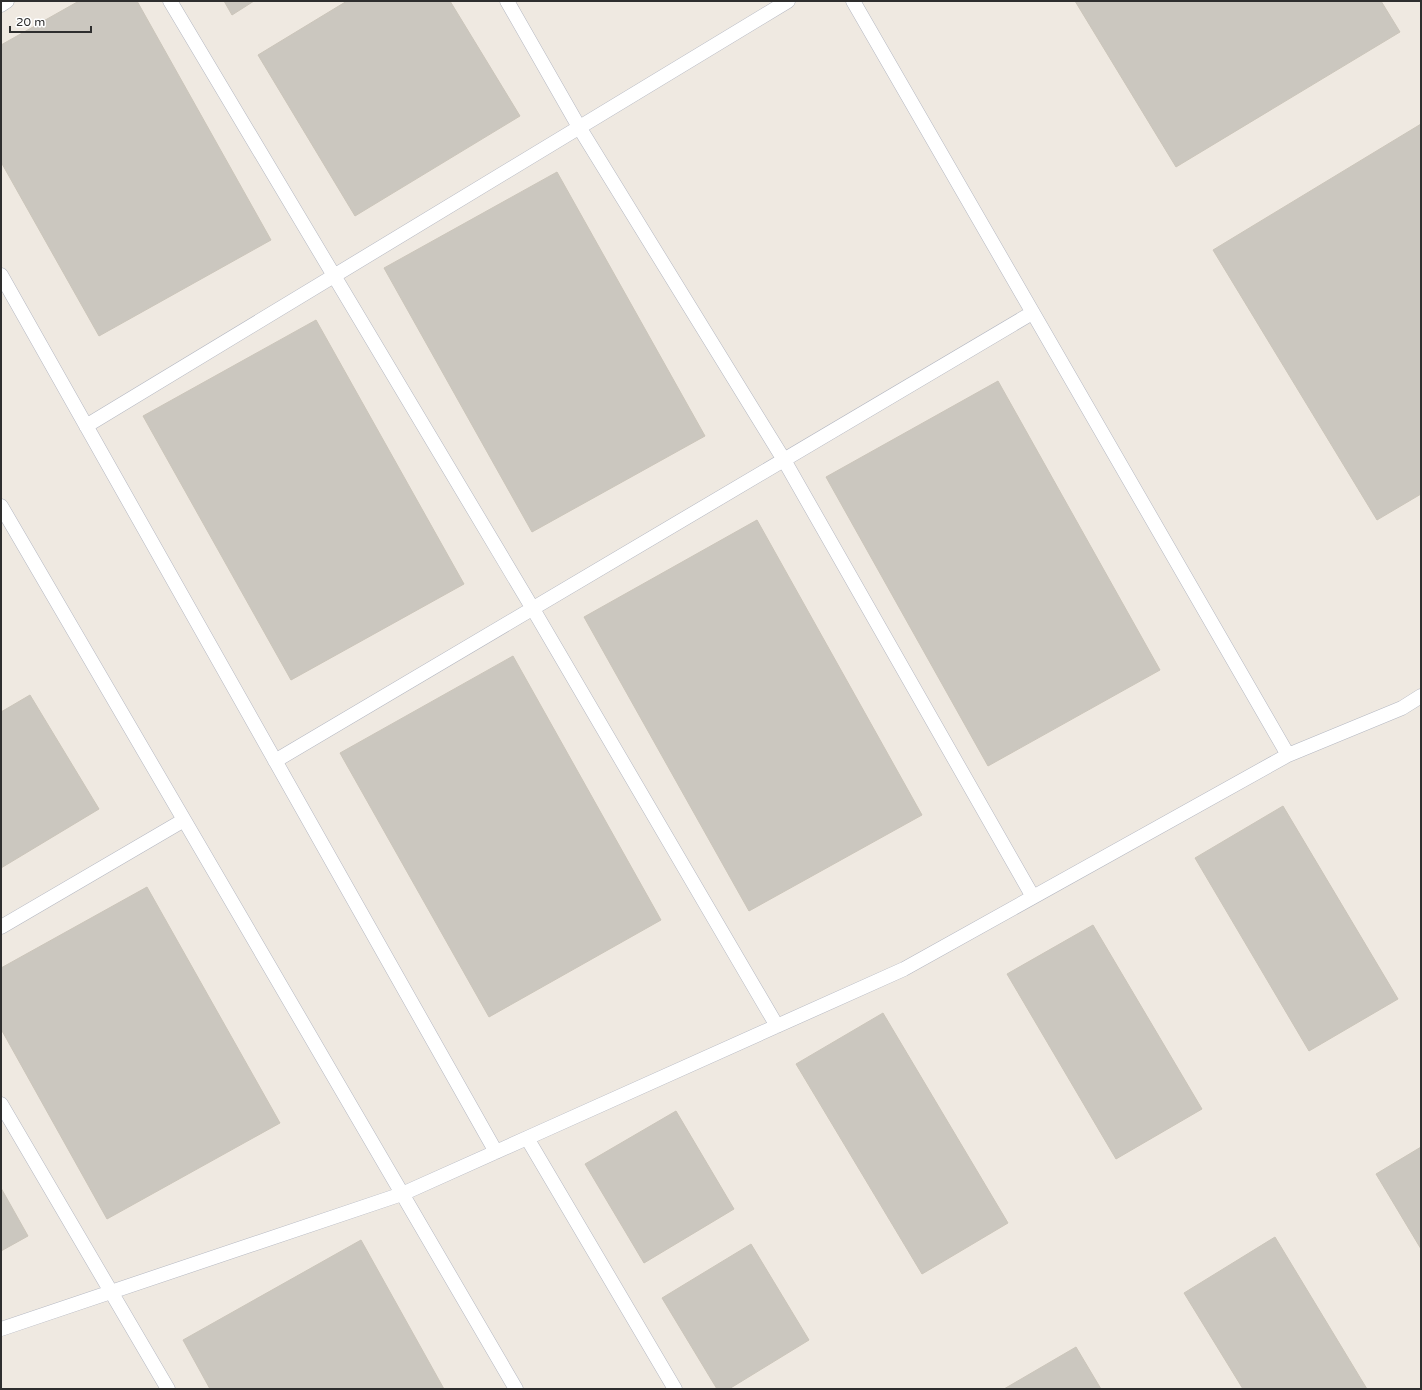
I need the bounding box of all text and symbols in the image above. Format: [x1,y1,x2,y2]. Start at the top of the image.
scale bar [10,8,91,34]
text: 20 m [16,15,45,29]

